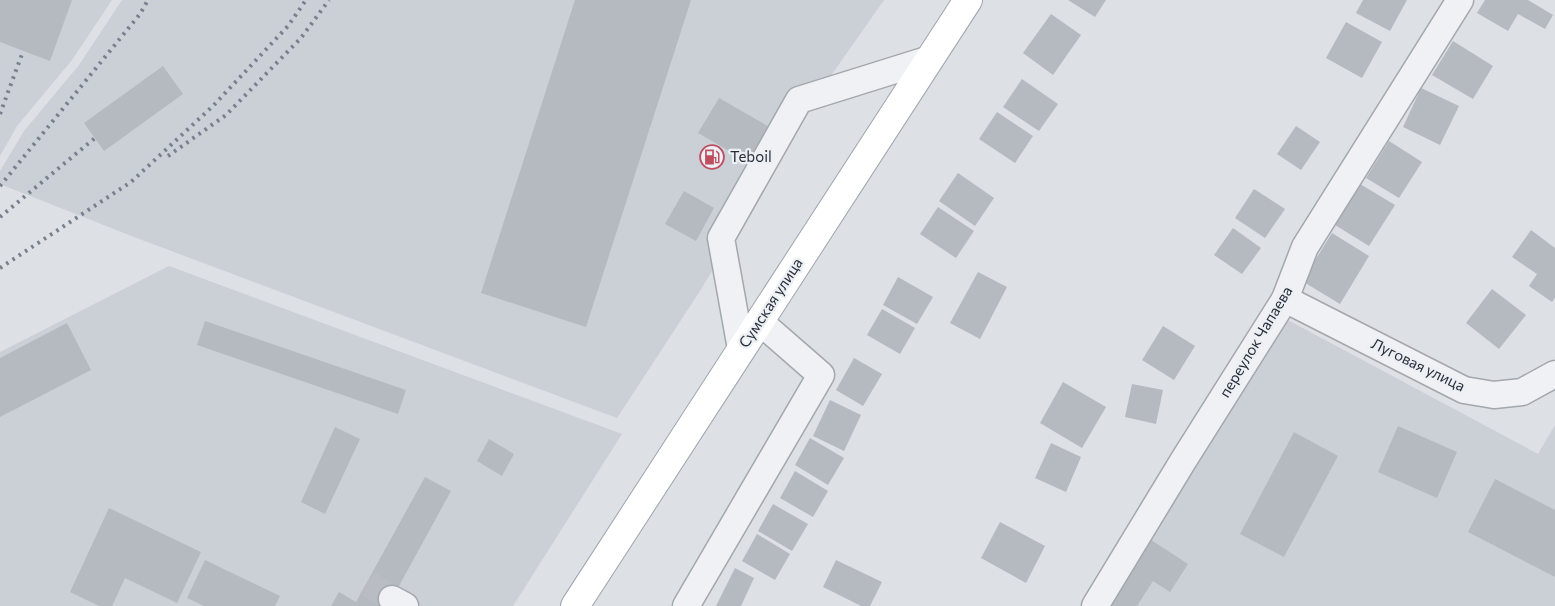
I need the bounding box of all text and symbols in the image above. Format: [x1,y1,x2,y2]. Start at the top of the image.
fuel station icon: Teboil [699,144,725,170]
place label: Teboil [730,147,772,165]
street label: Сумская улица [734,254,806,351]
street label: переулок Чапаева [1215,283,1295,400]
street label: Луговая улица [1369,334,1468,395]

